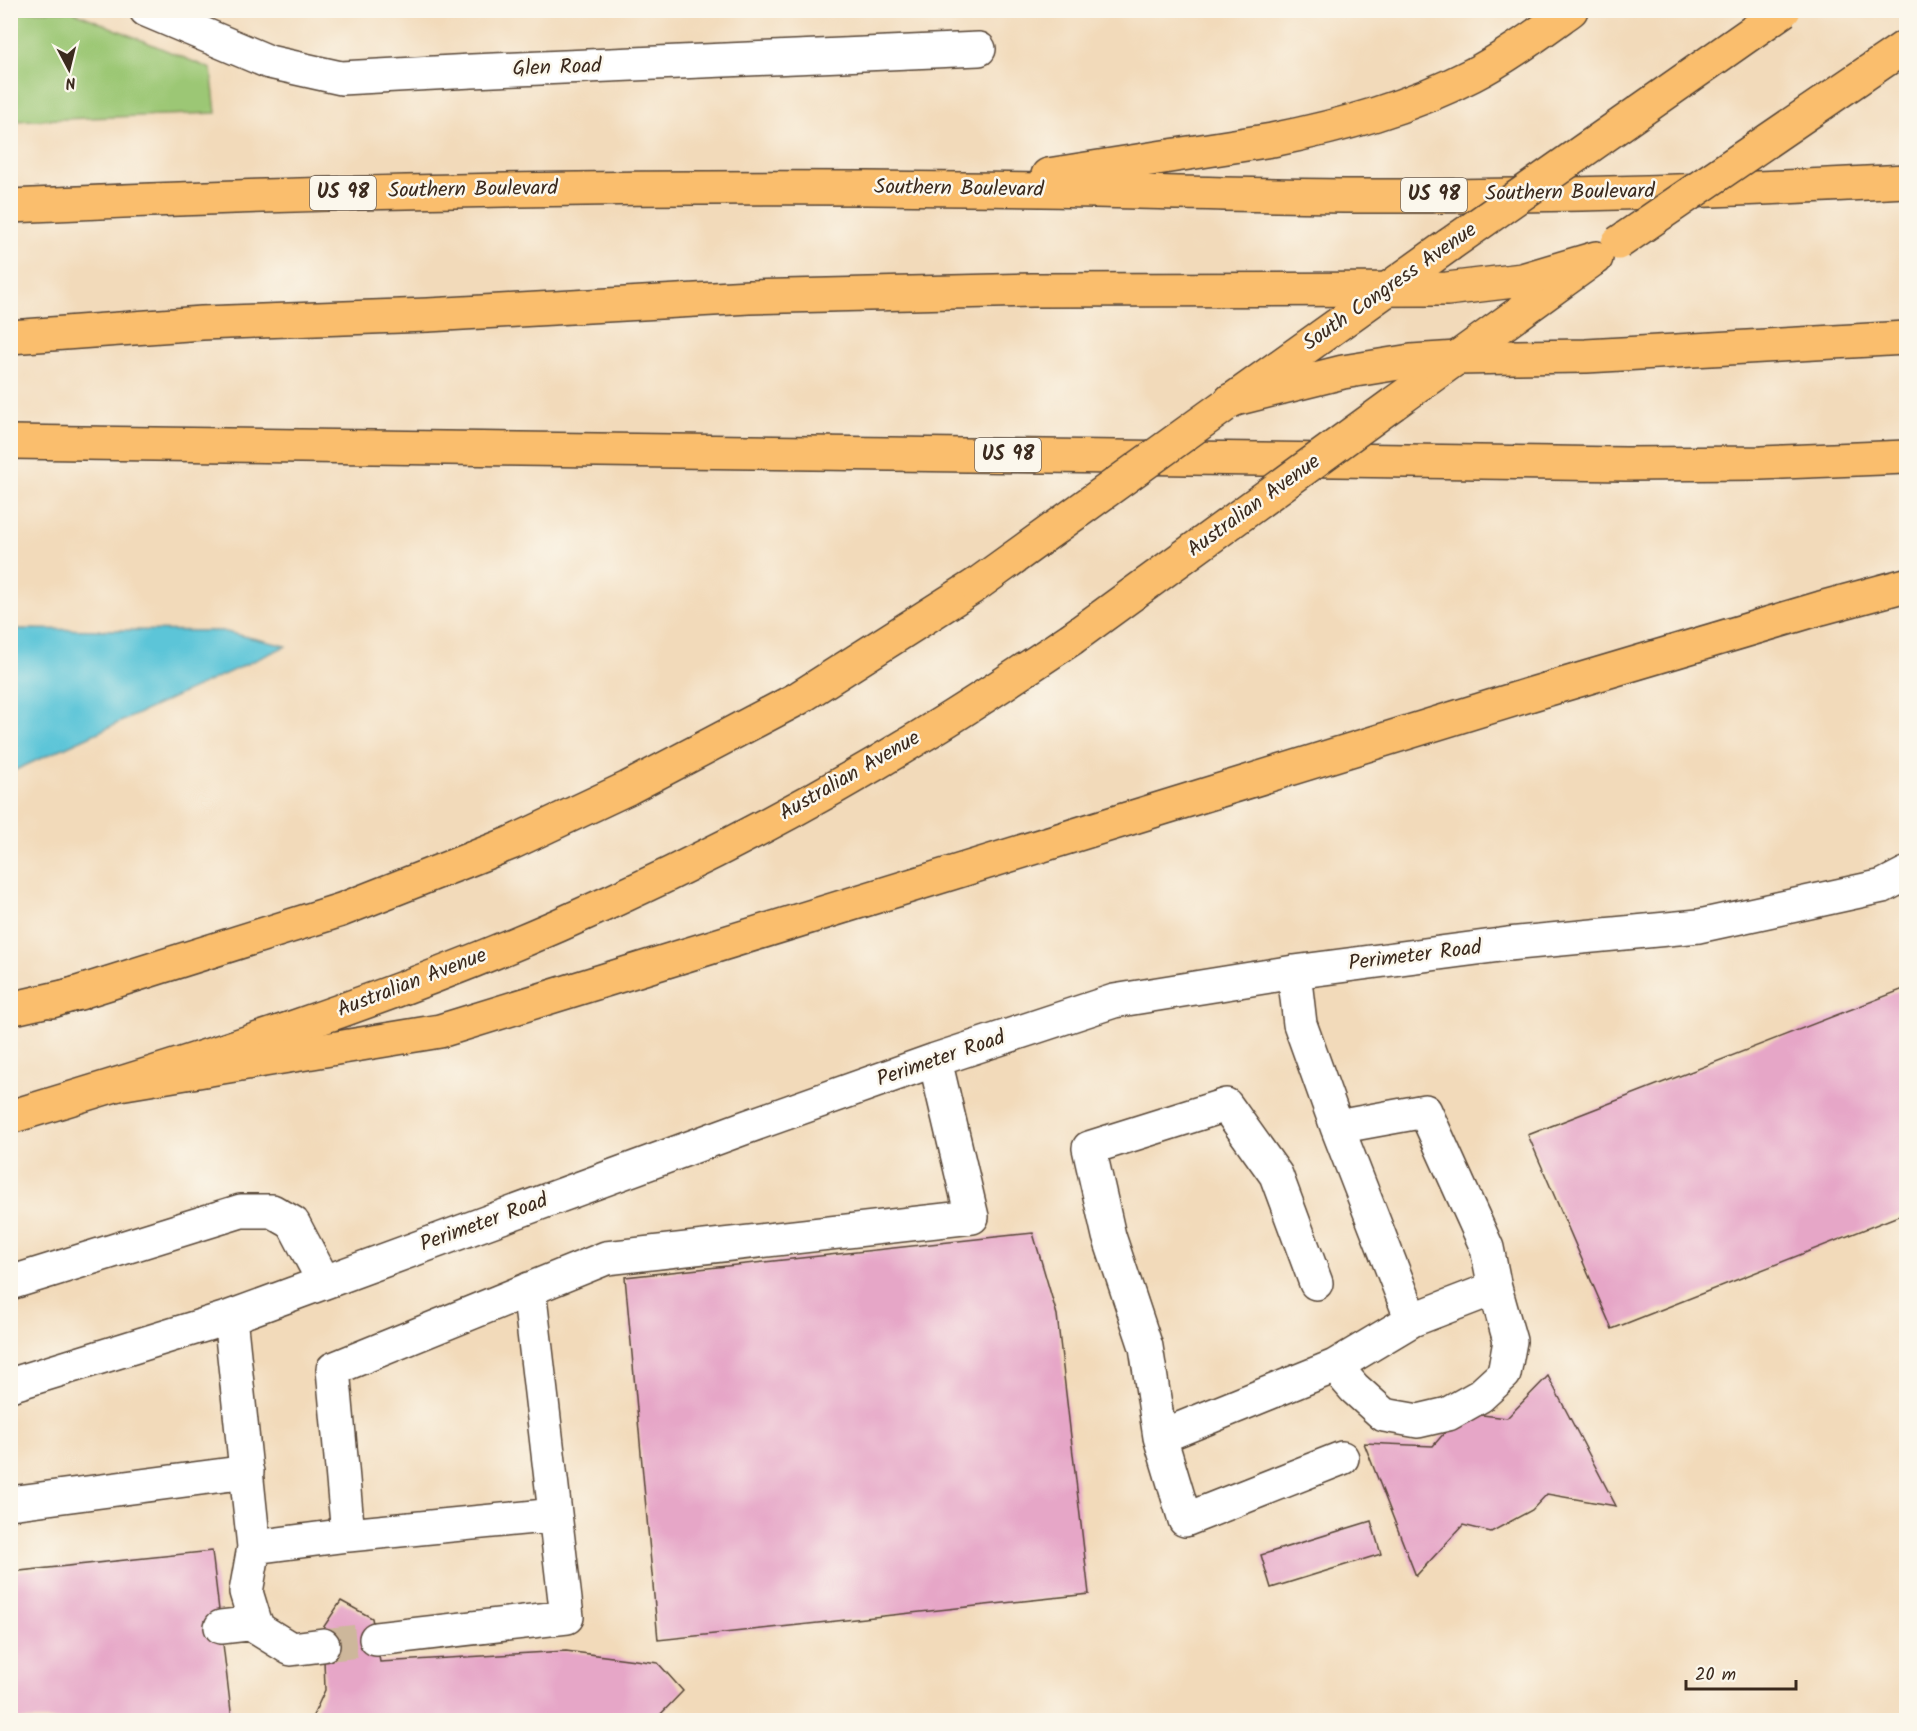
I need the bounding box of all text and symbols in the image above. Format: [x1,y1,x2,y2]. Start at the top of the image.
north arrow [39,39,99,99]
street label: Glen Road [512,50,603,86]
text: N [64,69,77,95]
street label: Southern Boulevard [874,171,1045,207]
street label: Southern Boulevard [388,172,559,208]
street label: Southern Boulevard [1485,175,1656,211]
road number: US 98 [310,176,376,210]
road number: US 98 [1401,178,1467,212]
street label: South Congress Avenue [1296,214,1484,360]
road number: US 98 [975,438,1041,472]
street label: Australian Avenue [1180,446,1328,566]
street label: Australian Avenue [773,722,927,830]
street label: Perimeter Road [1346,931,1484,981]
street label: Australian Avenue [332,939,492,1027]
street label: Perimeter Road [872,1021,1010,1096]
street label: Perimeter Road [415,1184,553,1261]
scale bar [1686,1653,1796,1691]
text: 20 m [1695,1661,1736,1690]

